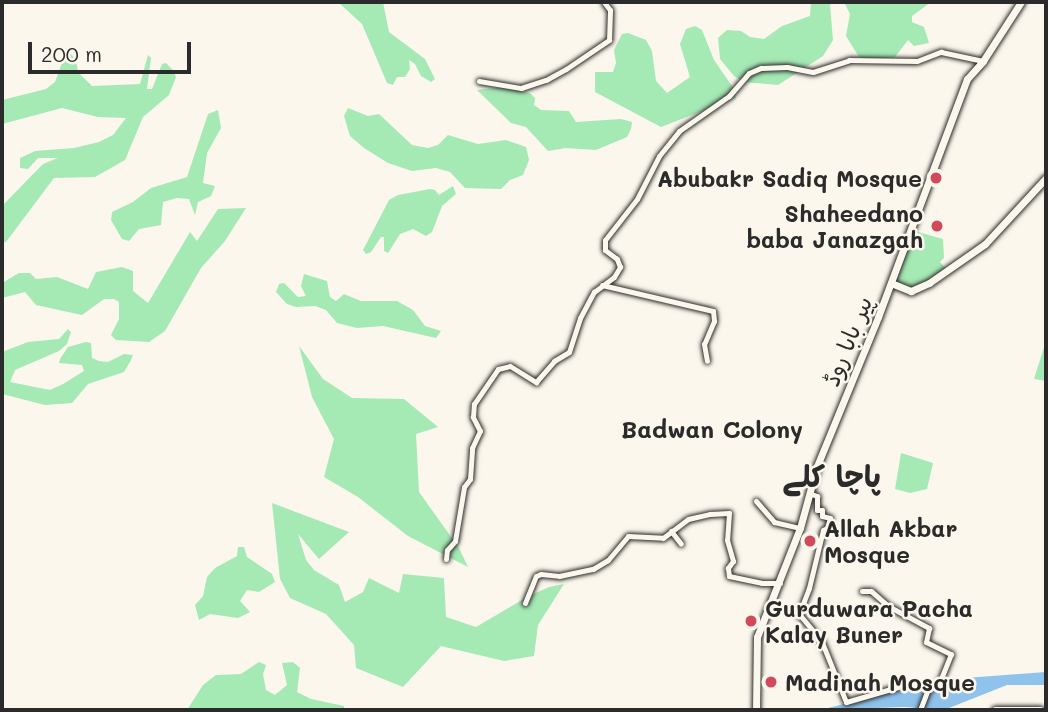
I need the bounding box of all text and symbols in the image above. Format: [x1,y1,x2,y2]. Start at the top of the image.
scale bar [32,28,194,72]
text: 200 m [41,40,102,67]
place label: Abubakr Sadiq Mosque [657,164,922,192]
marker: Abubakr Sadiq Mosque [928,170,944,186]
place label: Shaheedano baba Janazgah [746,199,923,253]
marker: Shaheedano baba Janazgah [929,218,945,234]
street label: پیر بابا روڈ [817,292,877,390]
district label: Badwan Colony [621,415,803,443]
district label: پاچا کلے [783,457,881,493]
place label: Allah Akbar Mosque [824,514,957,568]
marker: Allah Akbar Mosque [802,533,818,549]
place label: Gurduwara Pacha Kalay Buner [765,594,973,648]
marker: Gurduwara Pacha Kalay Buner [743,613,759,629]
place label: Madinah Mosque [785,668,975,696]
marker: Madinah Mosque [763,674,779,690]

